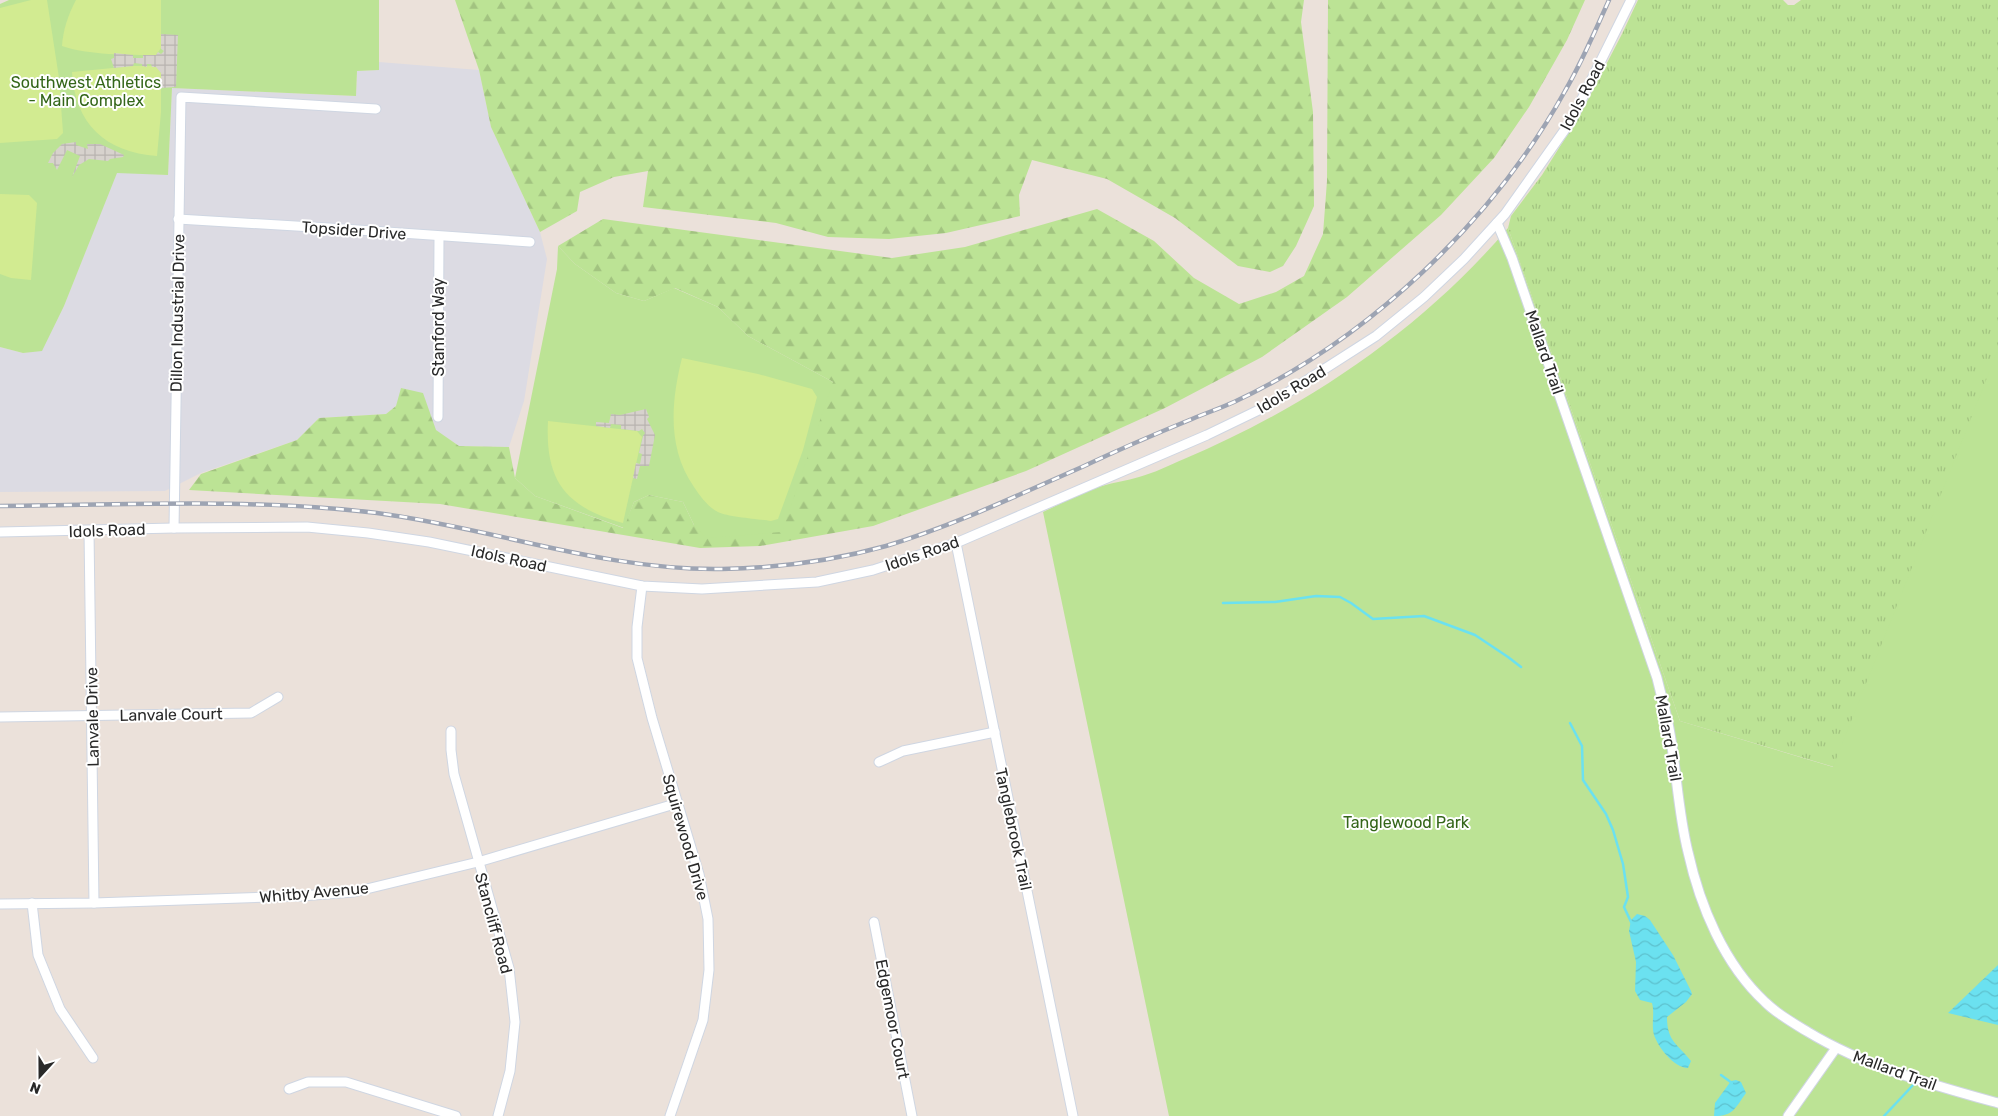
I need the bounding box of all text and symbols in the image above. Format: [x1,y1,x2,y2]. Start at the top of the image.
street label: Idols Road [1556,57,1609,134]
park label: Southwest Athletics - Main Complex [11,73,161,110]
street label: Topsider Drive [301,217,407,244]
street label: Dillon Industrial Drive [167,234,188,392]
street label: Stanford Way [429,277,448,376]
street label: Mallard Trail [1521,308,1568,397]
street label: Idols Road [1253,361,1329,417]
street label: Idols Road [68,520,146,541]
street label: Idols Road [883,532,962,575]
street label: Idols Road [469,541,549,576]
street label: Lanvale Drive [82,667,103,767]
street label: Mallard Trail [1652,693,1685,783]
street label: Lanvale Court [119,704,223,725]
street label: Tanglebrook Trail [991,766,1036,892]
street label: Squirewood Drive [658,772,713,903]
park label: Tanglewood Park [1343,813,1470,832]
street label: Stancliff Road [471,871,516,976]
street label: Whitby Avenue [259,878,370,907]
street label: Edgemoor Court [872,958,913,1081]
street label: Mallard Trail [1850,1047,1939,1094]
north arrow [15,1051,65,1101]
text: N [28,1078,43,1097]

